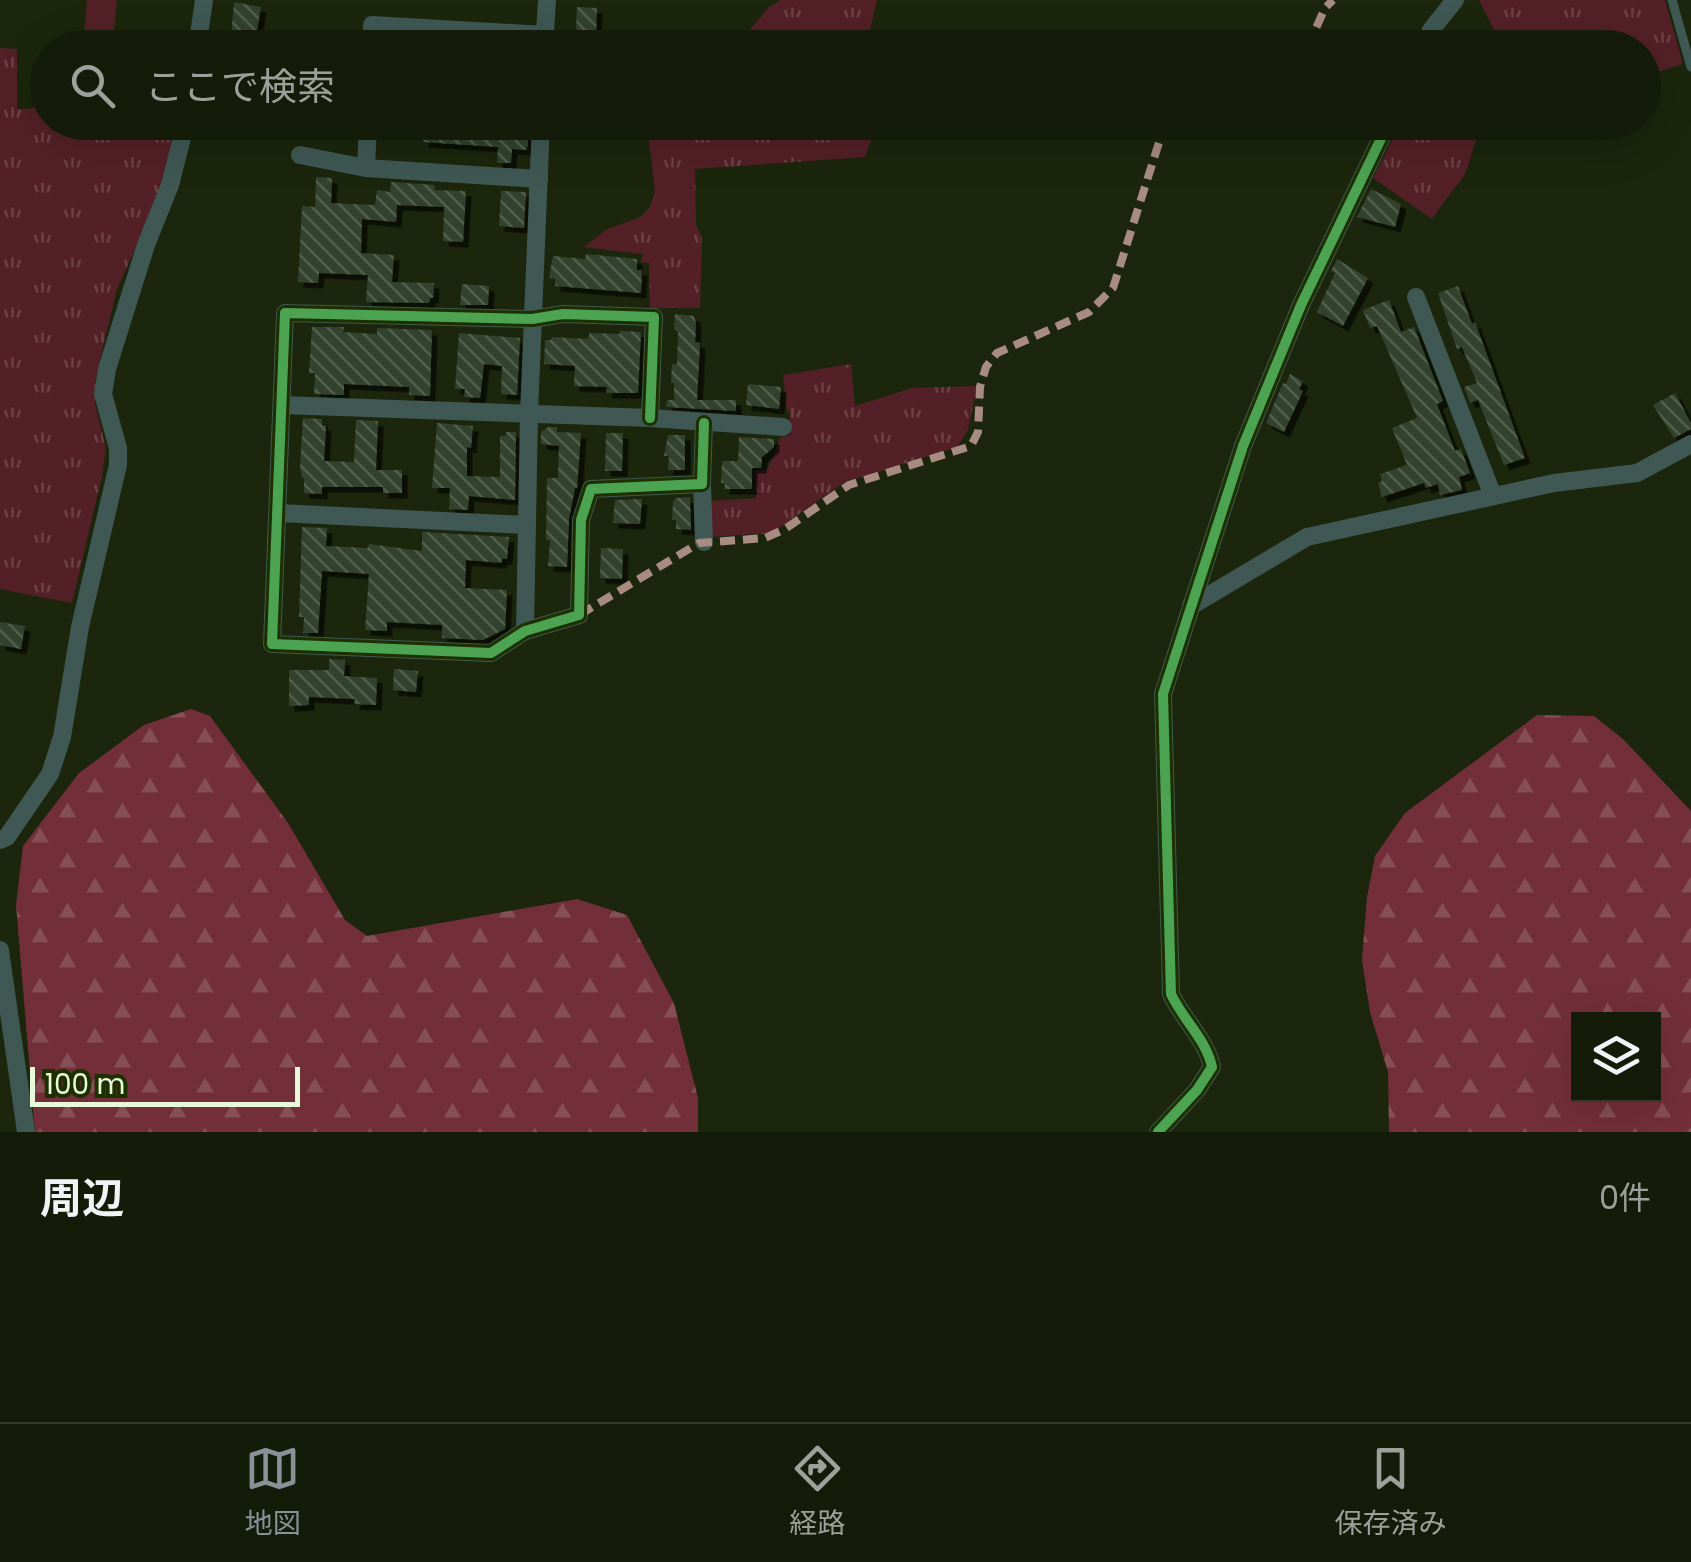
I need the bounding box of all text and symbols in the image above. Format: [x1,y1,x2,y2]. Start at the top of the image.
search box [30,30,1661,140]
icon: search [65,58,120,113]
text: ここで検索 [145,60,335,113]
map controls [1571,1012,1661,1102]
button: layers [1571,1012,1661,1102]
scale bar [30,1062,300,1106]
text: 100 m [45,1065,125,1104]
text: 周辺 [40,1169,124,1228]
text: 0件 [1599,1175,1651,1220]
tab: 地図 [244,1441,301,1545]
tab: 経路 [789,1441,846,1545]
tab: 保存済み [1334,1441,1447,1545]

